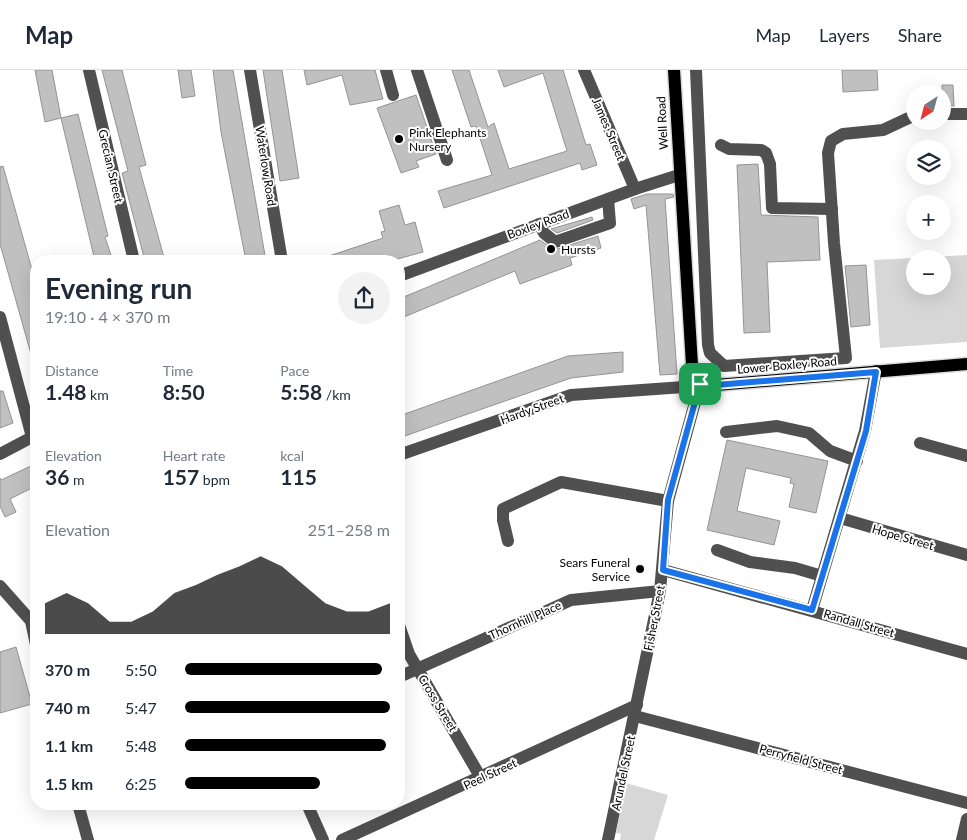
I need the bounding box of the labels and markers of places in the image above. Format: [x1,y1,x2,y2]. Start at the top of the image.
place label: Pink Elephants Nursery [409,125,486,154]
marker: Pink Elephants Nursery [393,133,405,145]
place label: Hursts [561,242,596,257]
marker: Hursts [545,243,557,255]
pin [679,363,721,405]
place label: Sears Funeral Service [559,555,630,584]
marker: Sears Funeral Service [634,563,646,575]

